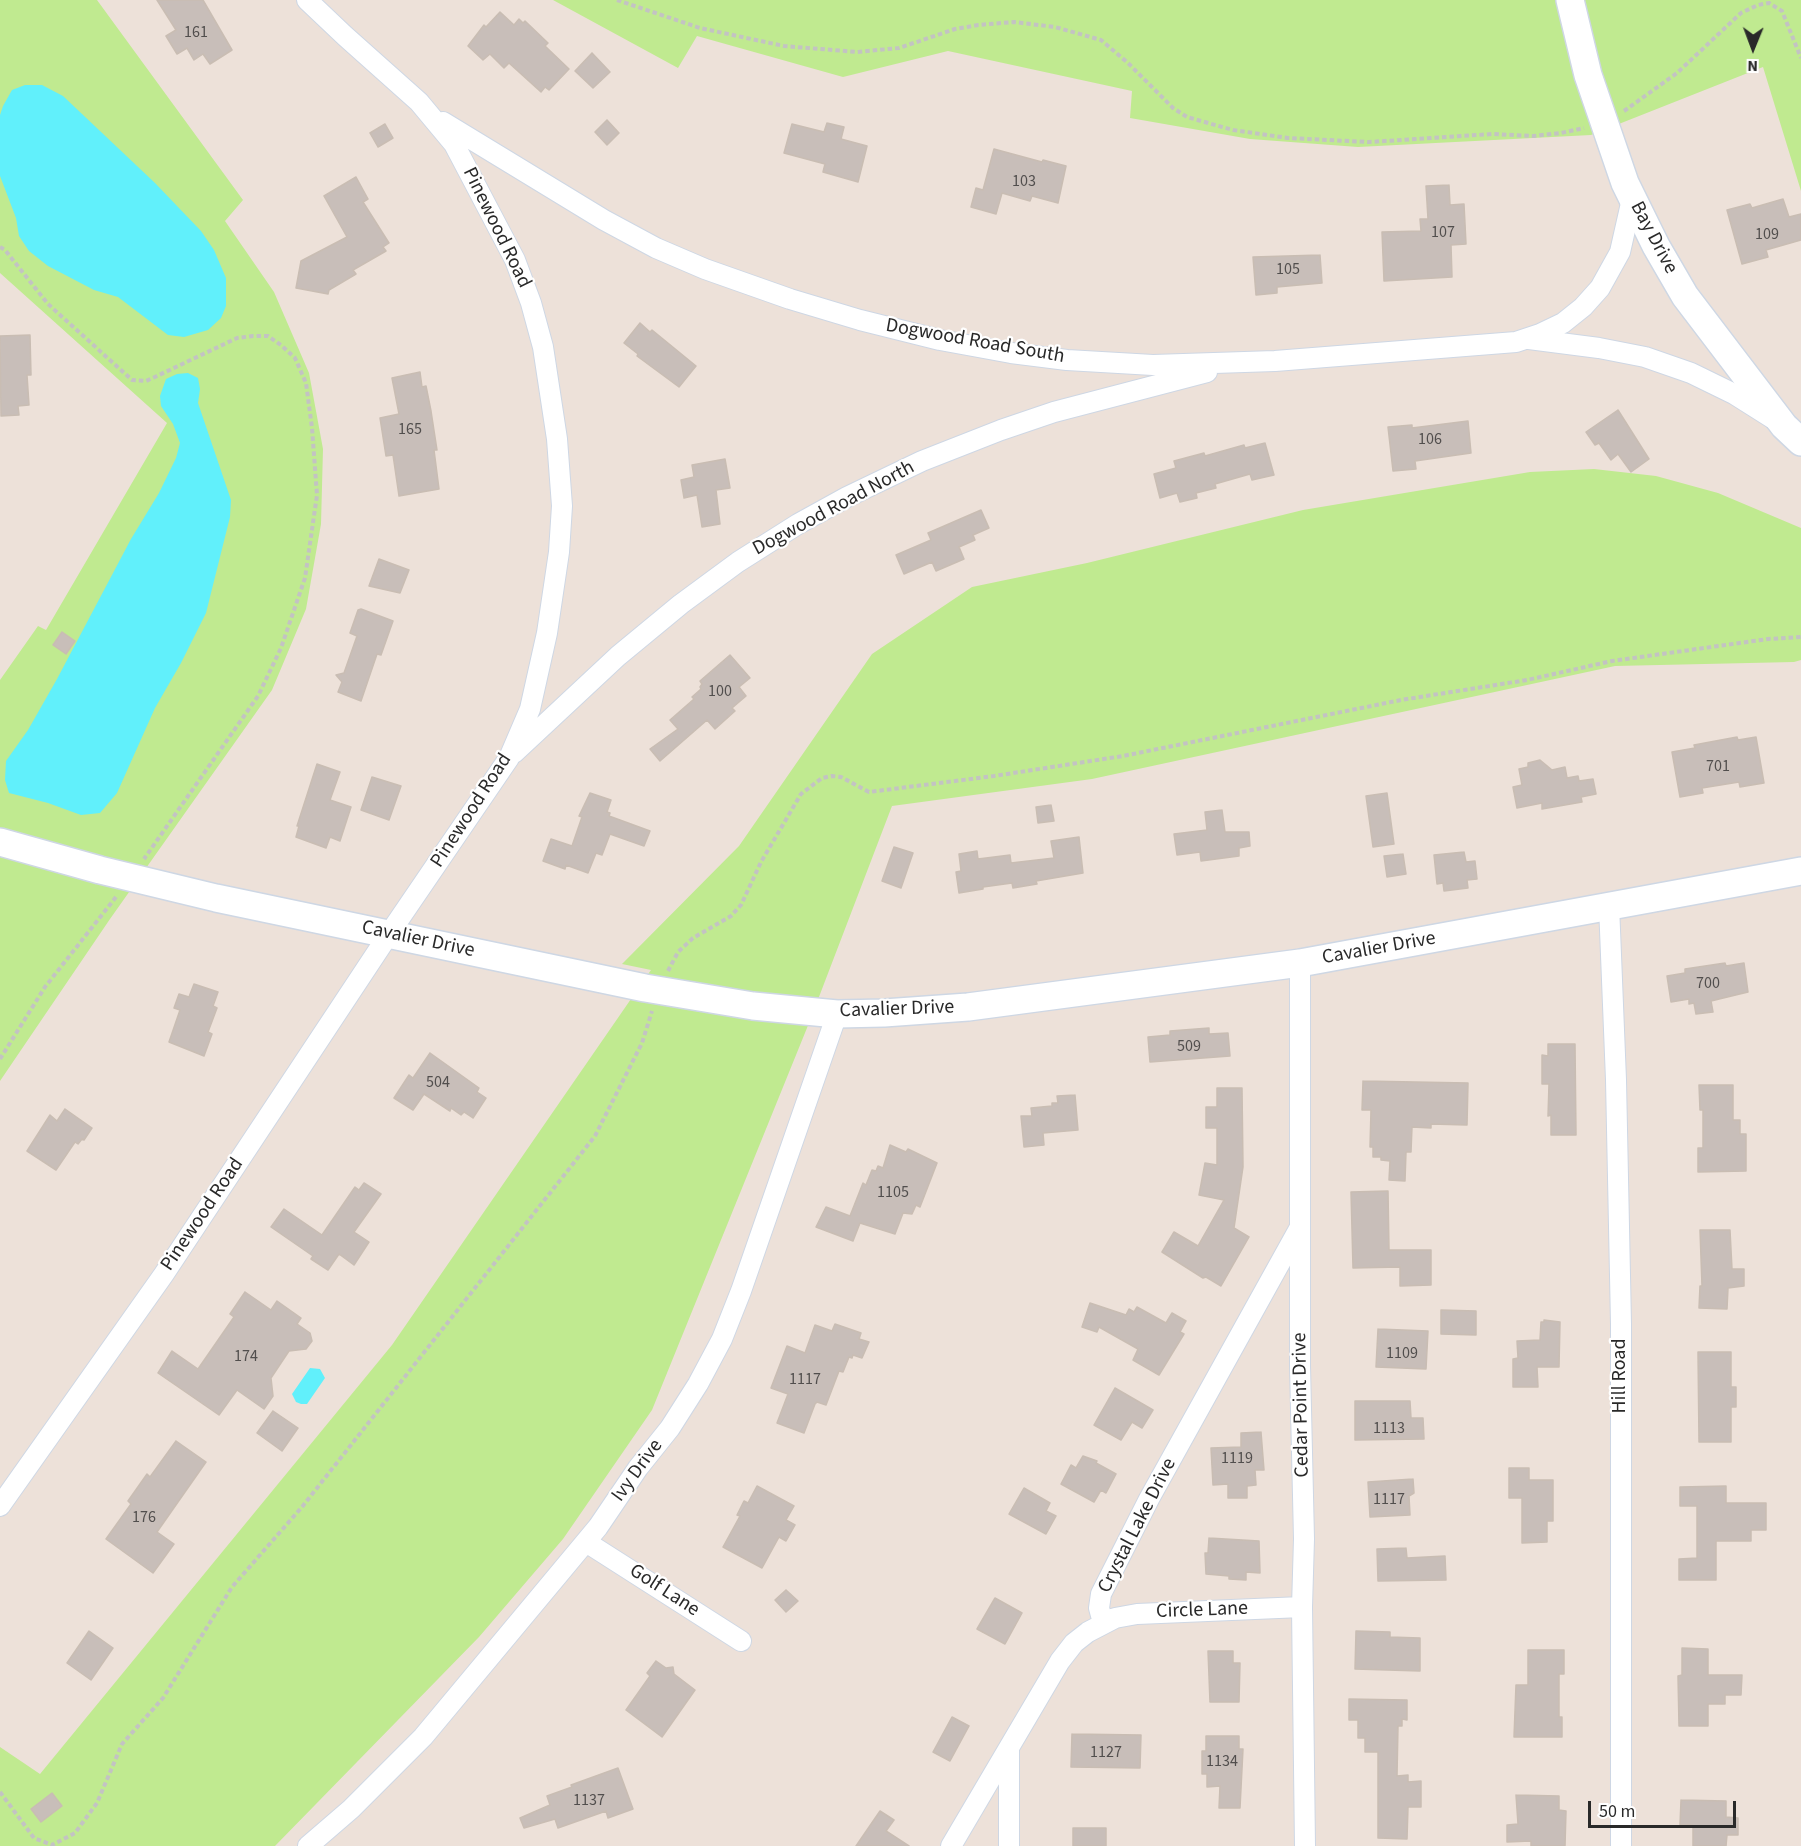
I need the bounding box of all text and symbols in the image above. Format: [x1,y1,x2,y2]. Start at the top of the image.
north arrow [1723,18,1783,78]
house number: 161 [184,23,208,43]
text: N [1747,55,1758,77]
street label: Pinewood Road [456,164,536,292]
house number: 103 [1012,172,1036,192]
street label: Bay Drive [1624,198,1682,278]
house number: 107 [1431,223,1455,243]
house number: 109 [1755,225,1779,245]
house number: 105 [1276,260,1300,280]
street label: Dogwood Road South [884,314,1066,370]
house number: 165 [398,420,422,440]
house number: 106 [1418,430,1442,450]
street label: Dogwood Road North [749,456,919,562]
house number: 100 [708,682,732,702]
street label: Pinewood Road [426,749,518,873]
house number: 701 [1706,757,1730,777]
street label: Cavalier Drive [359,916,477,964]
street label: Cavalier Drive [1320,927,1438,971]
house number: 700 [1696,974,1720,994]
street label: Cavalier Drive [839,996,955,1024]
house number: 509 [1177,1037,1201,1057]
house number: 504 [426,1073,450,1093]
street label: Pinewood Road [156,1154,250,1276]
house number: 1105 [877,1183,909,1203]
street label: Cedar Point Drive [1289,1332,1315,1478]
street label: Hill Road [1609,1338,1633,1414]
house number: 1109 [1386,1344,1418,1364]
house number: 174 [234,1347,258,1367]
house number: 1117 [789,1370,821,1390]
house number: 1113 [1373,1419,1405,1439]
street label: Ivy Drive [607,1435,669,1507]
house number: 1119 [1221,1449,1253,1469]
street label: Crystal Lake Drive [1094,1454,1182,1598]
house number: 1117 [1373,1490,1405,1510]
house number: 176 [132,1508,156,1528]
street label: Golf Lane [624,1559,704,1623]
street label: Circle Lane [1156,1597,1248,1625]
house number: 1127 [1090,1743,1122,1763]
house number: 1134 [1206,1752,1238,1772]
scale bar [1591,1789,1740,1827]
house number: 1137 [573,1791,605,1811]
text: 50 m [1599,1799,1635,1824]

